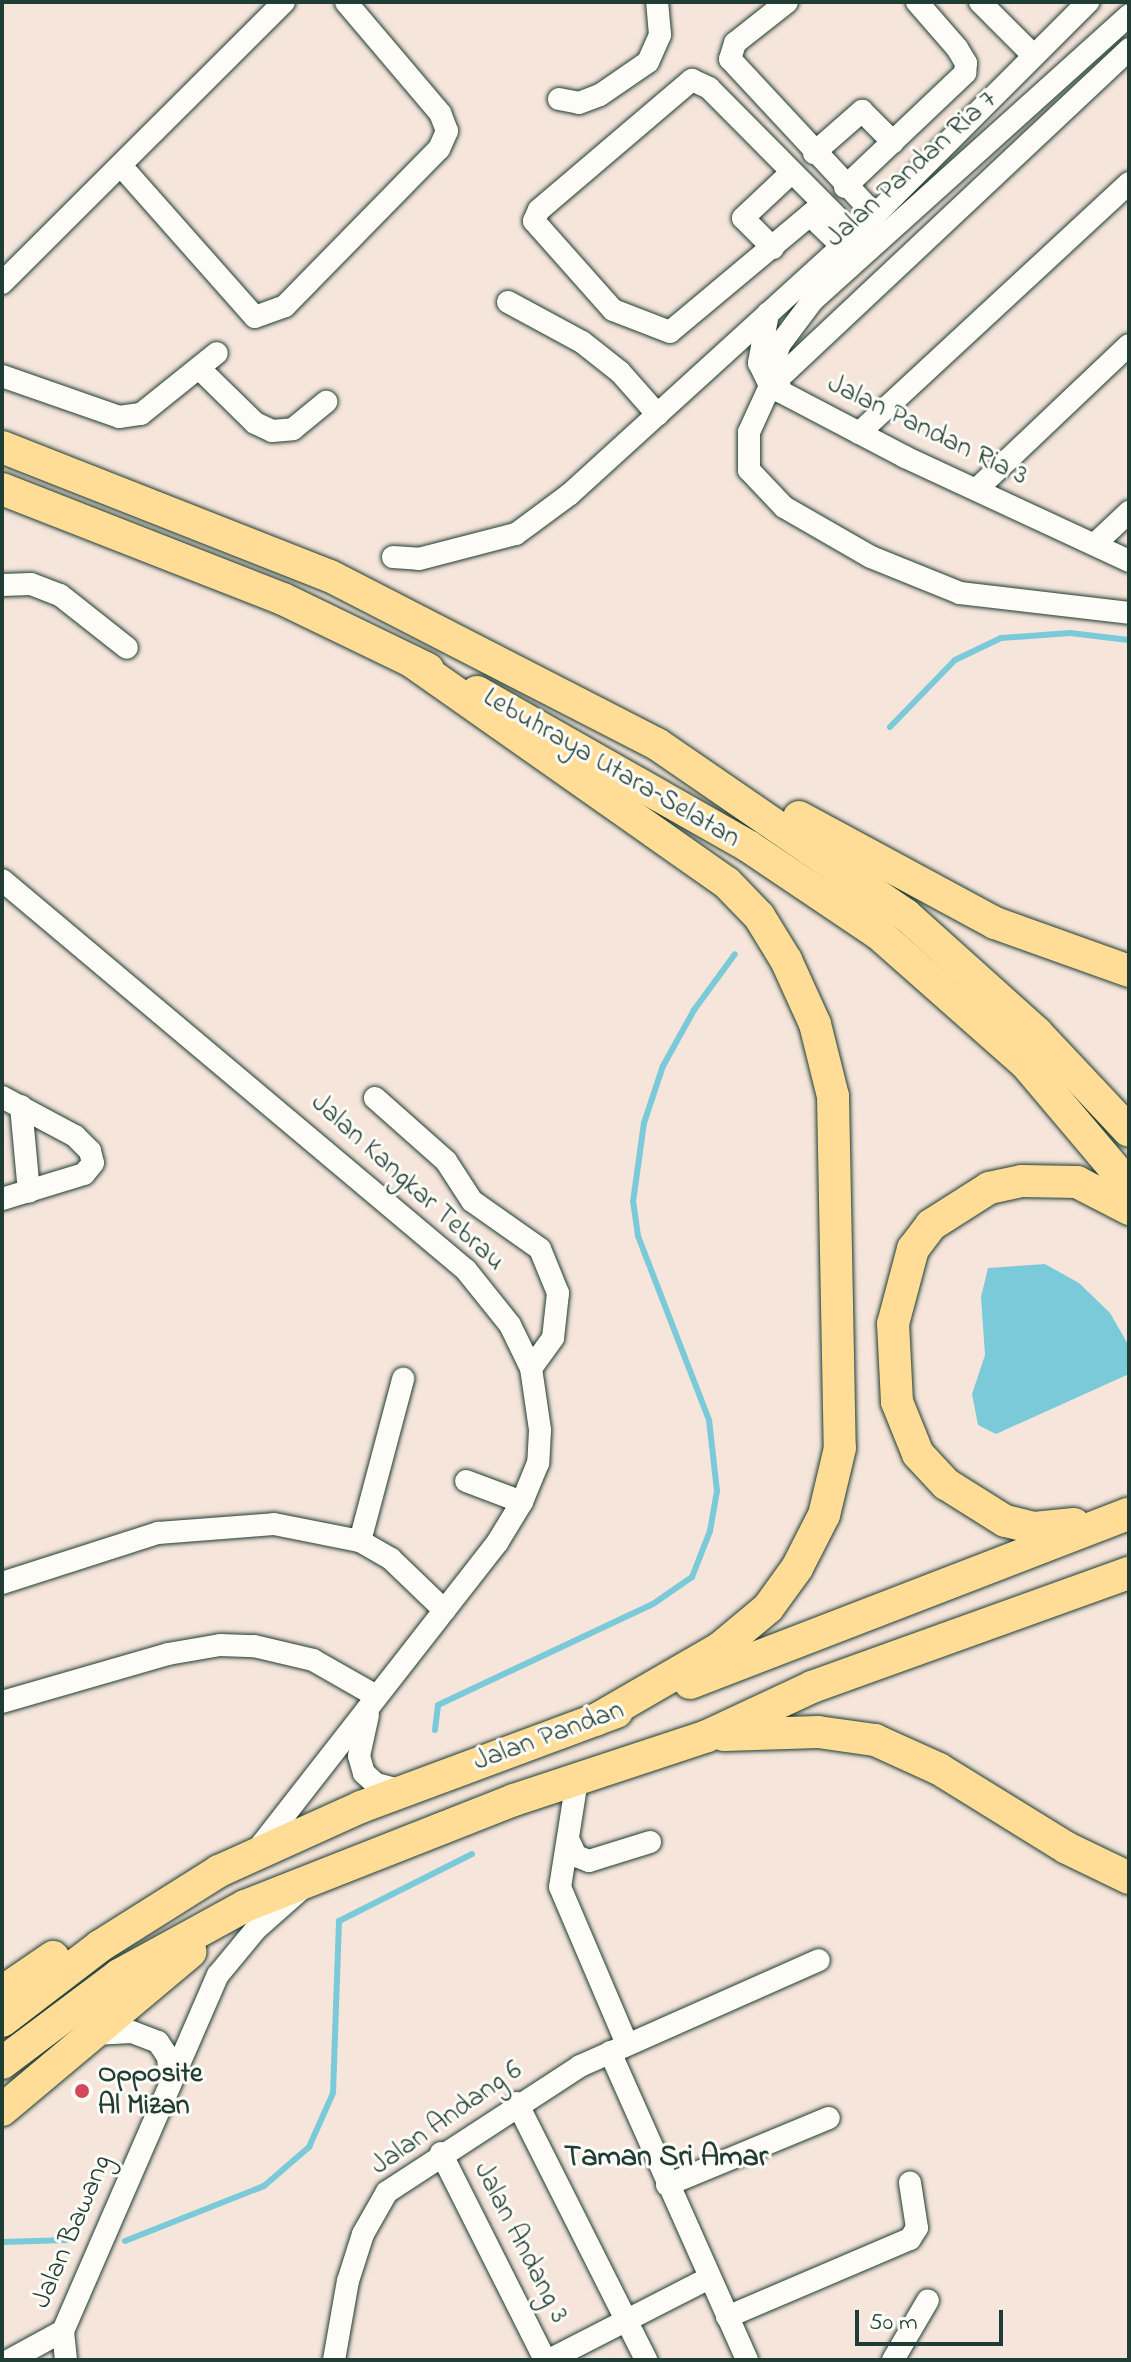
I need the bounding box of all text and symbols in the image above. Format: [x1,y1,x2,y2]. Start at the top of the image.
street label: Jalan Pandan Ria 7 [819,84,1005,256]
street label: Jalan Pandan Ria 3 [821,368,1033,494]
street label: Lebuhraya Utara–Selatan [477,682,745,856]
street label: Jalan Kangkar Tebrau [303,1087,511,1279]
street label: Jalan Pandan [469,1694,629,1780]
street label: Jalan Andang 6 [365,2054,529,2184]
place label: Opposite Al Mizan [98,2058,203,2124]
marker: Opposite Al Mizan [73,2082,91,2100]
district label: Taman Sri Amar [564,2140,768,2176]
street label: Jalan Bawang [26,2150,120,2314]
street label: Jalan Andang 3 [465,2157,575,2329]
scale bar [859,2294,1007,2344]
text: 50 m [869,2306,918,2341]

